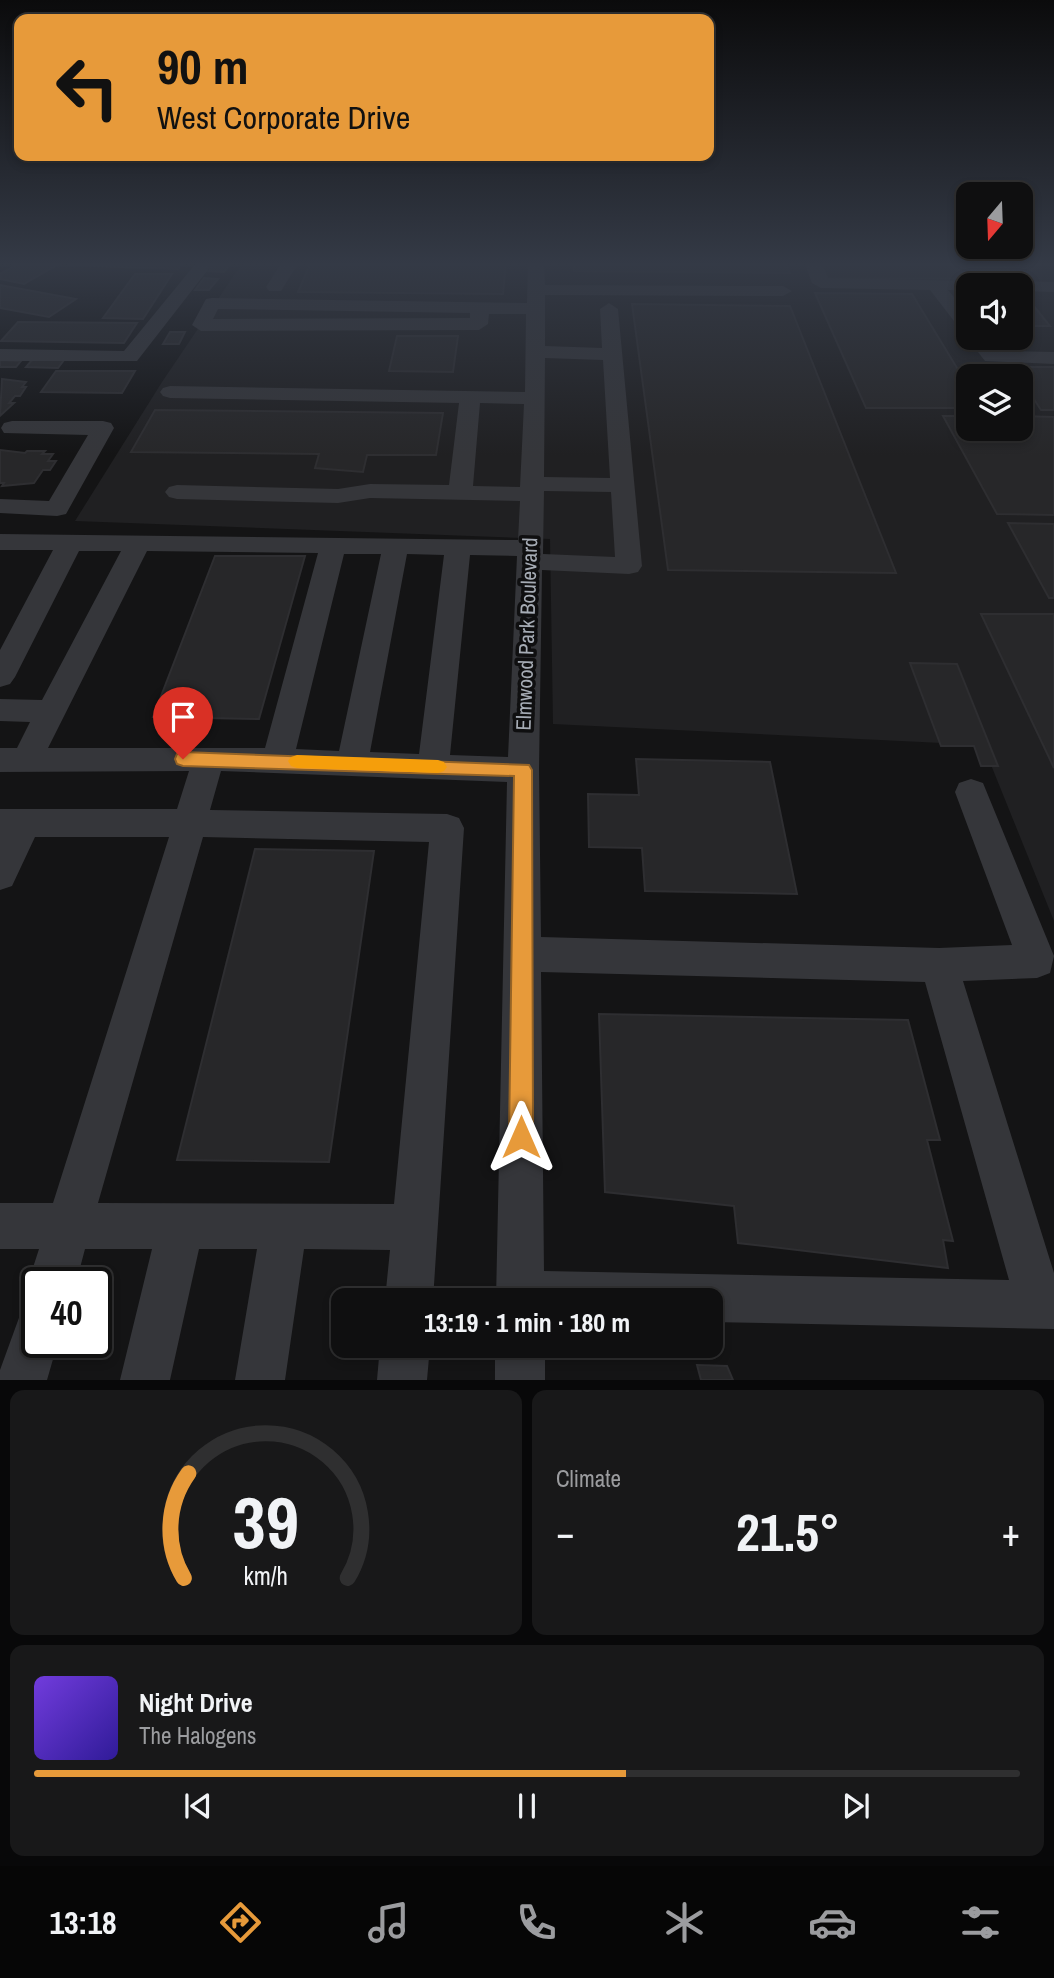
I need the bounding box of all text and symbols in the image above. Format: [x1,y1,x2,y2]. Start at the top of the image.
text: 90 m [157,33,249,99]
icon: left [42,42,133,133]
text: West Corporate Drive [157,96,410,139]
north arrow [956,182,1032,259]
map controls [956,182,1033,441]
button: sound [956,273,1033,350]
button: layers [956,364,1033,441]
street label: Elmwood Park Boulevard [509,537,544,731]
pin [153,687,213,759]
icon: arrive [164,698,202,736]
position arrow [484,1100,558,1174]
speed limit sign: 40 [21,1267,112,1358]
text: 13:19 · 1 min · 180 m [424,1305,630,1340]
text: Climate [556,1463,621,1494]
text: 39 [233,1474,299,1572]
text: 21.5° [736,1497,840,1567]
text: − [556,1507,574,1558]
text: + [1002,1507,1020,1558]
text: km/h [244,1559,288,1593]
text: Night Drive [139,1685,253,1720]
text: The Halogens [139,1720,256,1751]
icon: previous [179,1787,217,1825]
icon: pause [508,1787,546,1825]
icon: next [837,1787,875,1825]
icon: directions [216,1898,265,1947]
icon: music [364,1898,413,1947]
icon: phone [512,1898,561,1947]
icon: climate [660,1898,709,1947]
icon: car [808,1898,857,1947]
icon: filters [956,1898,1005,1947]
text: 13:18 [49,1901,117,1944]

